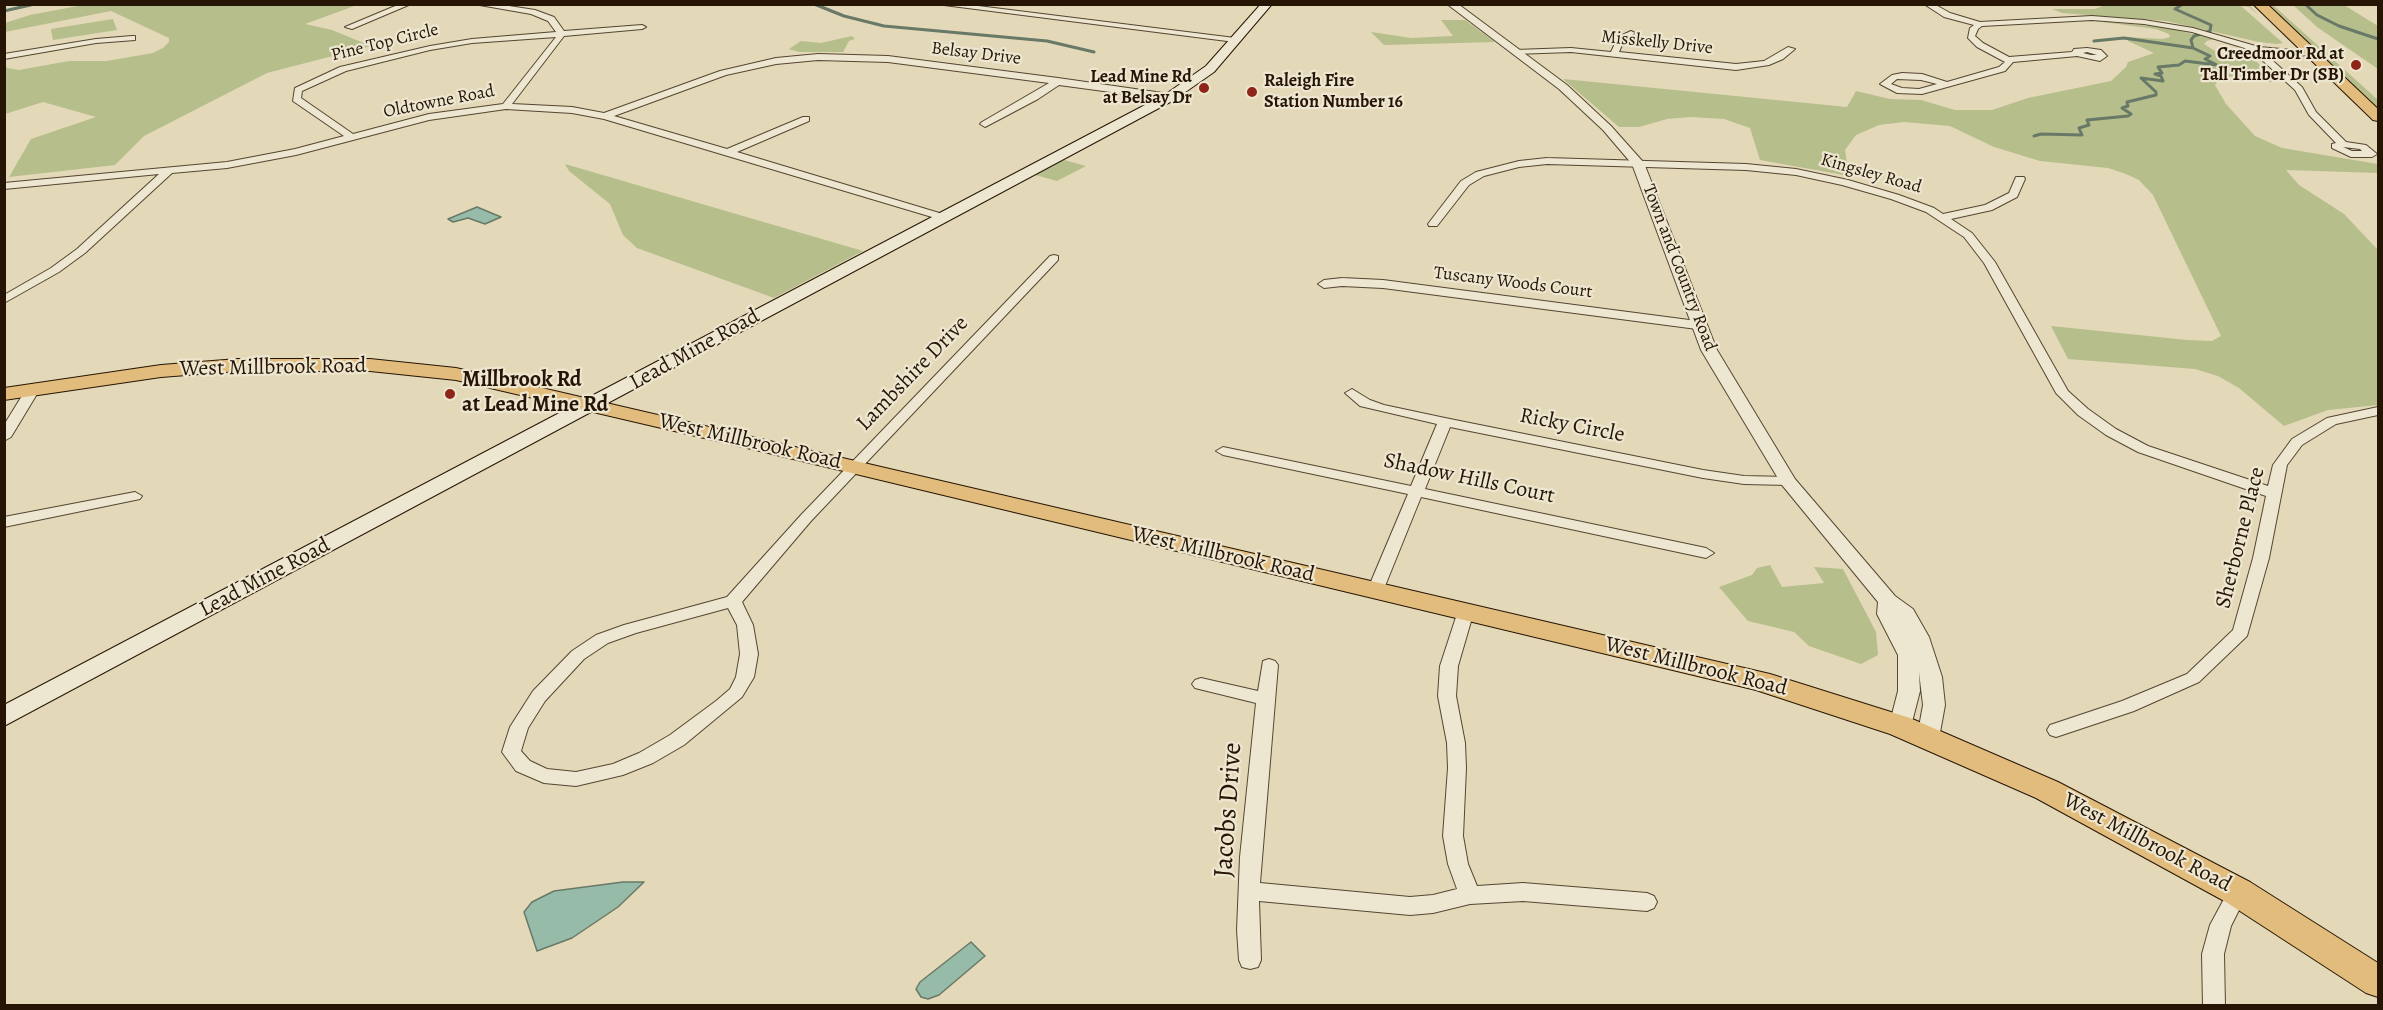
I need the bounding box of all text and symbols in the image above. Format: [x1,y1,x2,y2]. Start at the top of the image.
street label: Pine Top Circle [329,19,441,67]
street label: Misskelly Drive [1600,26,1714,60]
street label: Belsay Drive [930,38,1022,70]
place label: Creedmoor Rd at Tall Timber Dr (SB) [2200,44,2344,86]
marker: Creedmoor Rd at Tall Timber Dr (SB) [2349,58,2363,72]
place label: Lead Mine Rd at Belsay Dr [1090,67,1192,110]
place label: Raleigh Fire Station Number 16 [1264,71,1403,113]
street label: Oldtowne Road [382,81,496,123]
marker: Lead Mine Rd at Belsay Dr [1197,81,1211,95]
marker: Raleigh Fire Station Number 16 [1245,85,1259,99]
street label: Kingsley Road [1818,149,1924,199]
street label: Town and Country Road [1637,182,1721,354]
street label: Tuscany Woods Court [1433,263,1593,303]
street label: Lead Mine Road [626,304,764,396]
street label: Lambshire Drive [852,311,974,437]
street label: West Millbrook Road [179,353,367,383]
place label: Millbrook Rd at Lead Mine Rd [462,368,608,420]
marker: Millbrook Rd at Lead Mine Rd [443,387,457,401]
street label: Ricky Circle [1517,403,1627,449]
street label: West Millbrook Road [656,408,844,476]
street label: Shadow Hills Court [1381,448,1557,510]
street label: Sherborne Place [2211,465,2271,611]
street label: West Millbrook Road [1129,521,1317,589]
street label: Lead Mine Road [195,533,335,623]
street label: West Millbrook Road [1602,632,1790,702]
street label: Jacobs Drive [1208,741,1250,879]
street label: West Millbrook Road [2058,787,2236,899]

